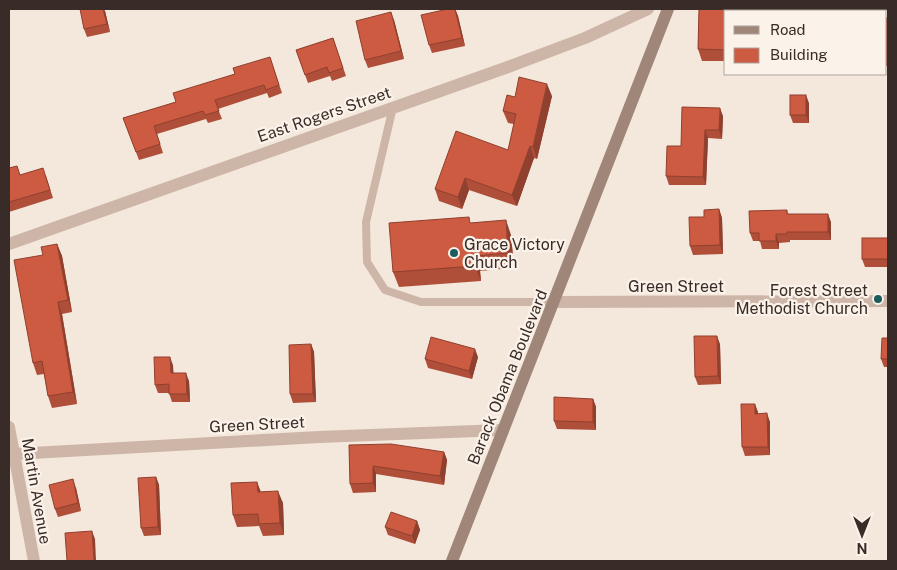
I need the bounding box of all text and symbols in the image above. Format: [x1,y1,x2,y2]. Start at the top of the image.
legend [724,10,887,75]
text: Road [770,21,806,38]
text: Building [770,46,828,63]
street label: East Rogers Street [255,83,393,146]
place label: Grace Victory Church [464,235,565,272]
marker: Grace Victory Church [448,247,460,259]
street label: Green Street [628,277,724,296]
place label: Forest Street Methodist Church [736,281,868,318]
street label: Barack Obama Boulevard [464,287,551,468]
marker: Forest Street Methodist Church [872,293,884,305]
street label: Green Street [209,413,305,436]
street label: Martin Avenue [18,437,55,546]
north arrow [837,510,887,560]
text: N [857,540,867,556]

